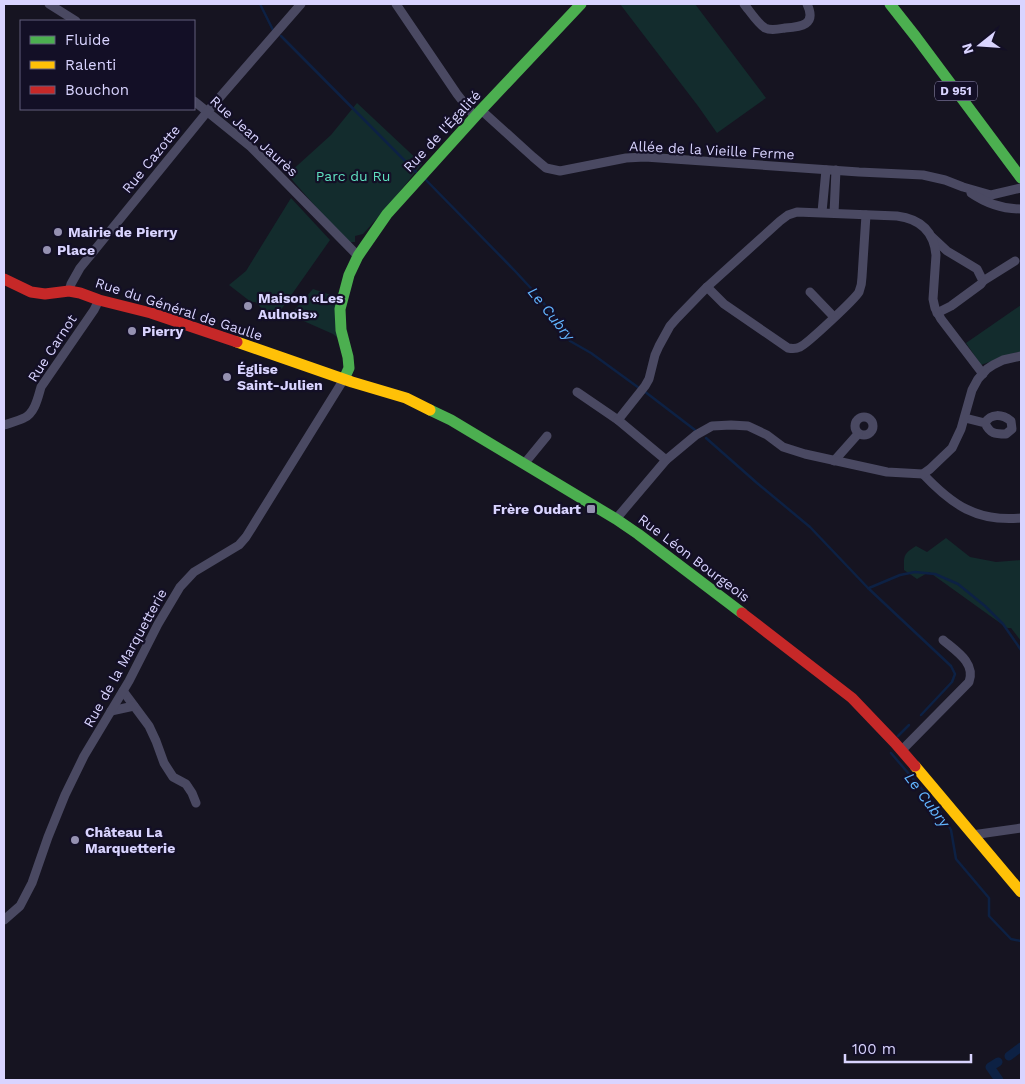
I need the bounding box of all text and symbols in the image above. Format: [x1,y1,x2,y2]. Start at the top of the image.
legend [20,20,195,110]
north arrow [955,20,1005,70]
text: Fluide [65,31,110,49]
text: N [958,42,977,56]
text: Ralenti [65,56,116,74]
text: Bouchon [65,81,129,99]
road number: D 951 [935,82,977,100]
street label: Rue de l'Égalité [400,87,484,175]
street label: Rue Jean Jaurès [207,92,301,180]
street label: Rue Cazotte [119,122,183,196]
street label: Allée de la Vieille Ferme [629,138,795,162]
park label: Parc du Ru [316,168,390,184]
place label: Mairie de Pierry [68,224,178,240]
marker: Mairie de Pierry [52,226,64,238]
place label: Place [57,242,95,258]
marker: Place [41,244,53,256]
street label: Rue du Général de Gaulle [93,274,265,344]
water label: Le Cubry [524,284,579,346]
place label: Maison «Les Aulnois» [258,290,344,322]
marker: Maison «Les Aulnois» [242,300,254,312]
street label: Rue Carnot [24,311,80,385]
place label: Pierry [142,323,184,339]
marker: Pierry [126,325,138,337]
place label: Église Saint-Julien [237,361,323,393]
marker: Église Saint-Julien [221,371,233,383]
place label: Frère Oudart [493,501,581,517]
marker: Frère Oudart [585,503,597,515]
street label: Rue Léon Bourgeois [635,511,753,605]
street label: Rue de la Marquetterie [80,586,170,730]
water label: Le Cubry [901,769,954,832]
place label: Château La Marquetterie [85,824,175,856]
marker: Château La Marquetterie [69,834,81,846]
scale bar [845,1032,971,1064]
text: 100 m [852,1040,896,1058]

